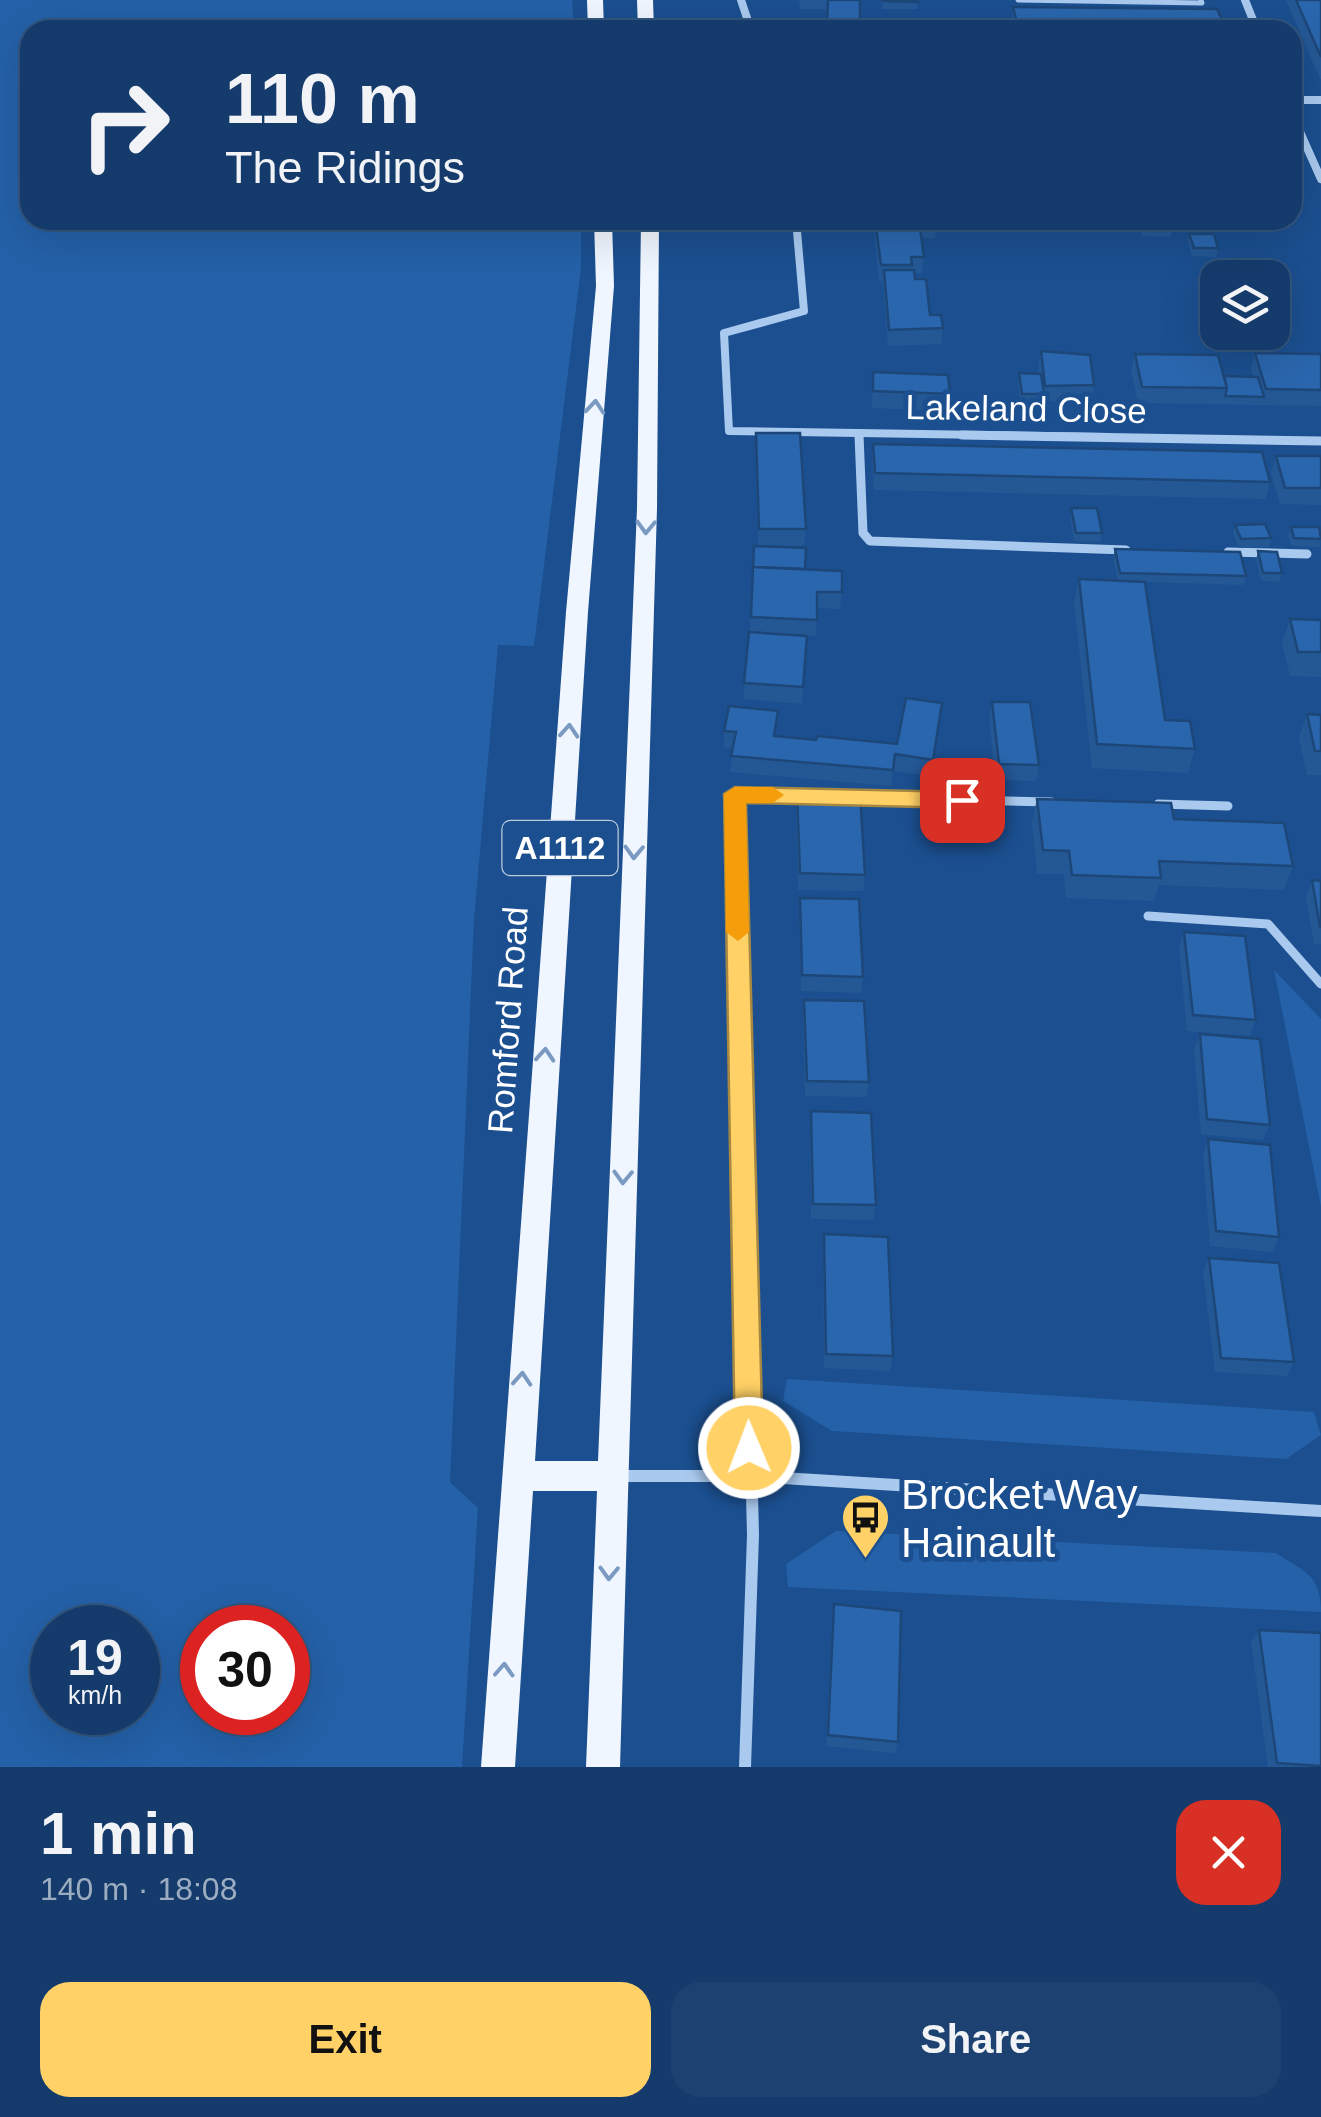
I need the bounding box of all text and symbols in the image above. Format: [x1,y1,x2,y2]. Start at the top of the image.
icon: right [60,60,190,190]
text: 110 m [225,60,420,138]
text: The Ridings [225,142,465,193]
map controls [1200,260,1290,350]
button: layers [1200,260,1290,350]
street label: Lakeland Close [905,387,1147,430]
one-way arrow [583,398,605,414]
one-way arrow [636,520,657,536]
one-way arrow [557,722,579,738]
pin [920,758,1005,843]
icon: arrive [935,773,990,828]
road number: A1112 [502,821,618,875]
one-way arrow [624,845,645,861]
street label: Romford Road [480,905,535,1135]
one-way arrow [534,1046,556,1062]
one-way arrow [612,1170,633,1186]
one-way arrow [511,1371,532,1387]
position arrow [697,1396,801,1500]
place label: Brocket Way Hainault [901,1471,1138,1566]
bus stop icon: Brocket Way Hainault [840,1492,892,1560]
one-way arrow [599,1566,620,1582]
speed limit sign: 30 [180,1605,310,1735]
text: 19 [67,1630,123,1686]
one-way arrow [493,1661,514,1677]
text: km/h [68,1681,122,1709]
text: 1 min [40,1800,197,1867]
button: close [1176,1800,1281,1905]
text: 140 m · 18:08 [40,1871,237,1907]
button: Exit [40,1982,651,2097]
button: Share [671,1982,1281,2097]

